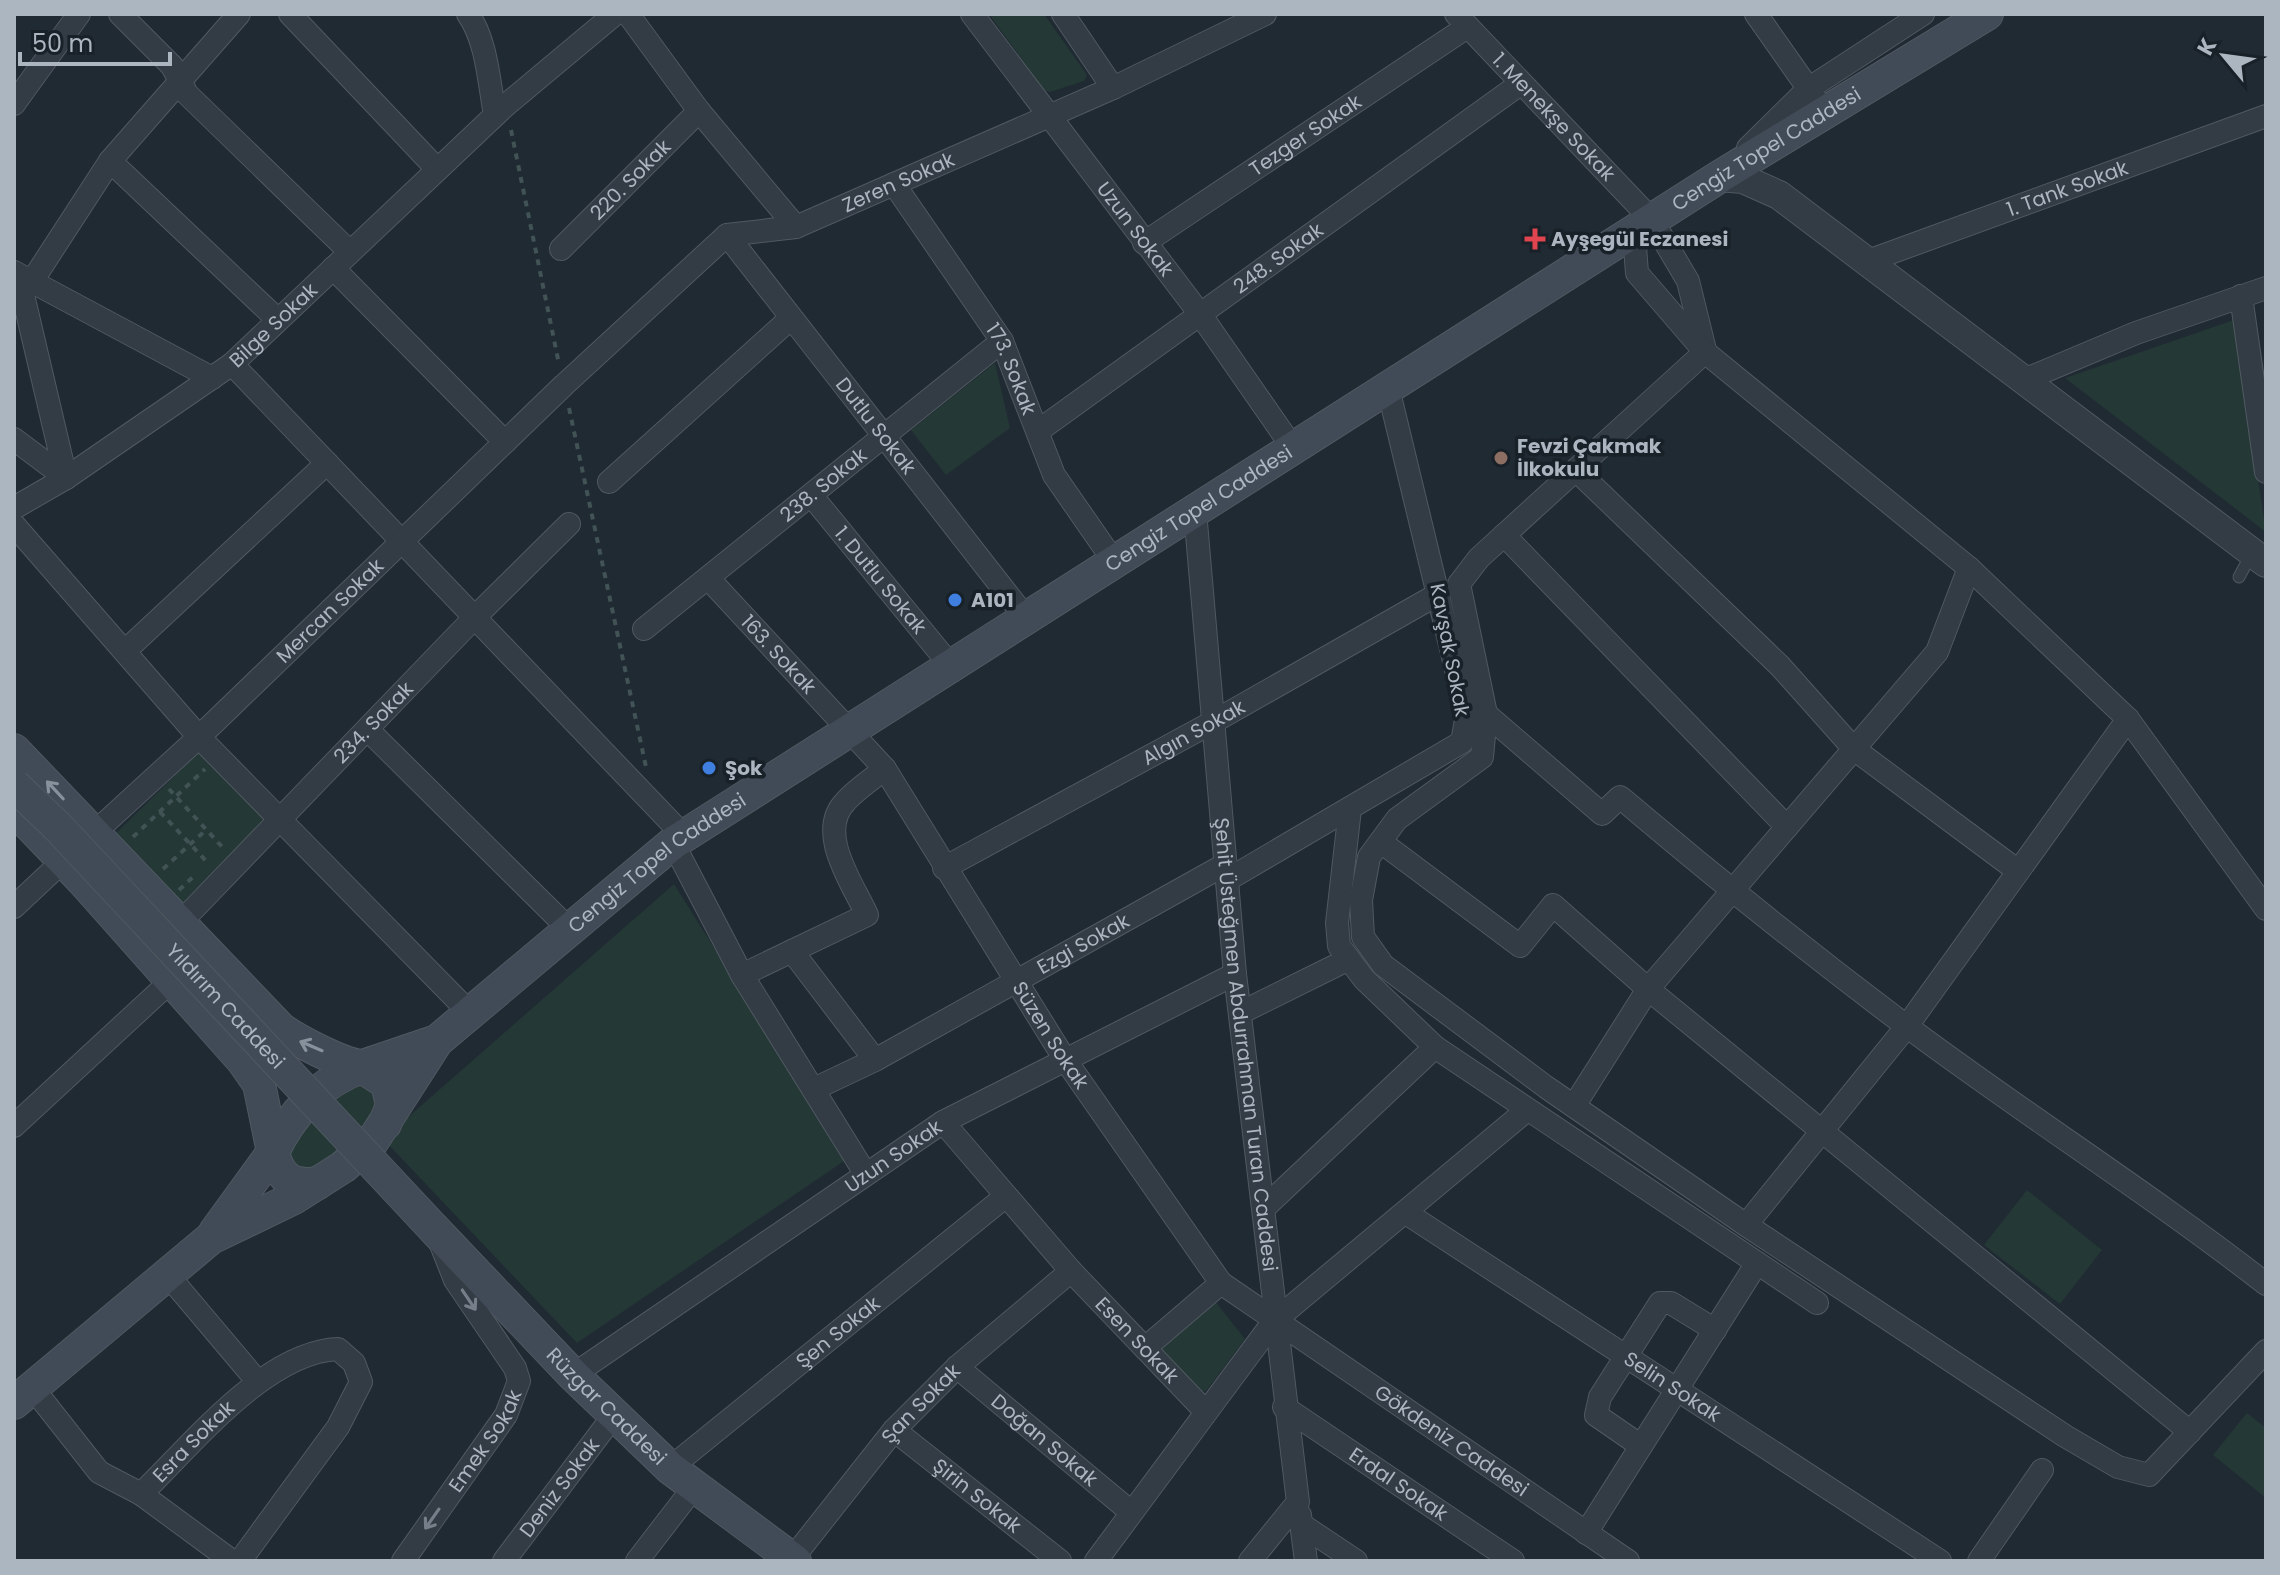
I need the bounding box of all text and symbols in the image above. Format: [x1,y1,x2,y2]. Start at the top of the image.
scale bar [20,16,170,66]
north arrow [2184,16,2264,96]
text: 50 m [32,27,93,60]
text: K [2190,32,2224,61]
street label: 1. Menekşe Sokak [1486,46,1622,188]
street label: Cengiz Topel Caddesi [1666,80,1866,218]
street label: Tezger Sokak [1244,87,1368,183]
street label: 220. Sokak [584,133,677,226]
street label: Zeren Sokak [838,145,959,219]
street label: 1. Tank Sokak [2003,153,2133,223]
street label: Uzun Sokak [1090,176,1181,283]
street label: 248. Sokak [1227,216,1330,300]
place label: Ayşegül Eczanesi [1551,225,1728,253]
marker: Ayşegül Eczanesi [1526,230,1544,248]
street label: Bilge Sokak [223,276,324,374]
street label: 173. Sokak [980,317,1044,420]
street label: Dutlu Sokak [829,371,923,481]
place label: Fevzi Çakmak İlkokulu [1517,432,1662,483]
street label: Cengiz Topel Caddesi [1099,438,1298,578]
street label: 238. Sokak [774,441,873,528]
marker: Fevzi Çakmak İlkokulu [1492,449,1510,467]
street label: 1. Dutlu Sokak [828,520,934,641]
street label: Mercan Sokak [270,552,390,669]
street label: Kavşak Sokak [1423,581,1477,720]
place label: A101 [971,586,1014,614]
marker: A101 [946,591,964,609]
street label: 163. Sokak [735,608,823,701]
street label: 234. Sokak [327,675,420,770]
street label: Algın Sokak [1137,692,1251,772]
place label: Şok [725,754,763,782]
marker: Şok [700,759,718,777]
one-way arrow [47,781,65,801]
street label: Cengiz Topel Caddesi [562,786,751,940]
street label: Şehit Üsteğmen Abdurrahman Turan Caddesi [1208,816,1284,1273]
street label: Ezgi Sokak [1032,906,1135,981]
street label: Yıldırım Caddesi [160,937,291,1075]
street label: Süzen Sokak [1006,976,1096,1095]
one-way arrow [300,1038,324,1053]
street label: Uzun Sokak [839,1112,948,1199]
one-way arrow [461,1288,477,1311]
street label: Şen Sokak [790,1289,886,1375]
street label: Esen Sokak [1089,1291,1186,1390]
street label: Rüzgar Caddesi [540,1341,673,1471]
street label: Selin Sokak [1618,1345,1727,1429]
street label: Şan Sokak [875,1357,967,1449]
street label: Gökdeniz Caddesi [1369,1378,1534,1503]
street label: Emek Sokak [442,1385,529,1498]
street label: Doğan Sokak [985,1387,1104,1493]
street label: Esra Sokak [146,1393,241,1489]
street label: Deniz Sokak [513,1432,606,1543]
street label: Erdal Sokak [1343,1441,1454,1528]
street label: Şirin Sokak [927,1452,1028,1540]
one-way arrow [424,1508,441,1530]

